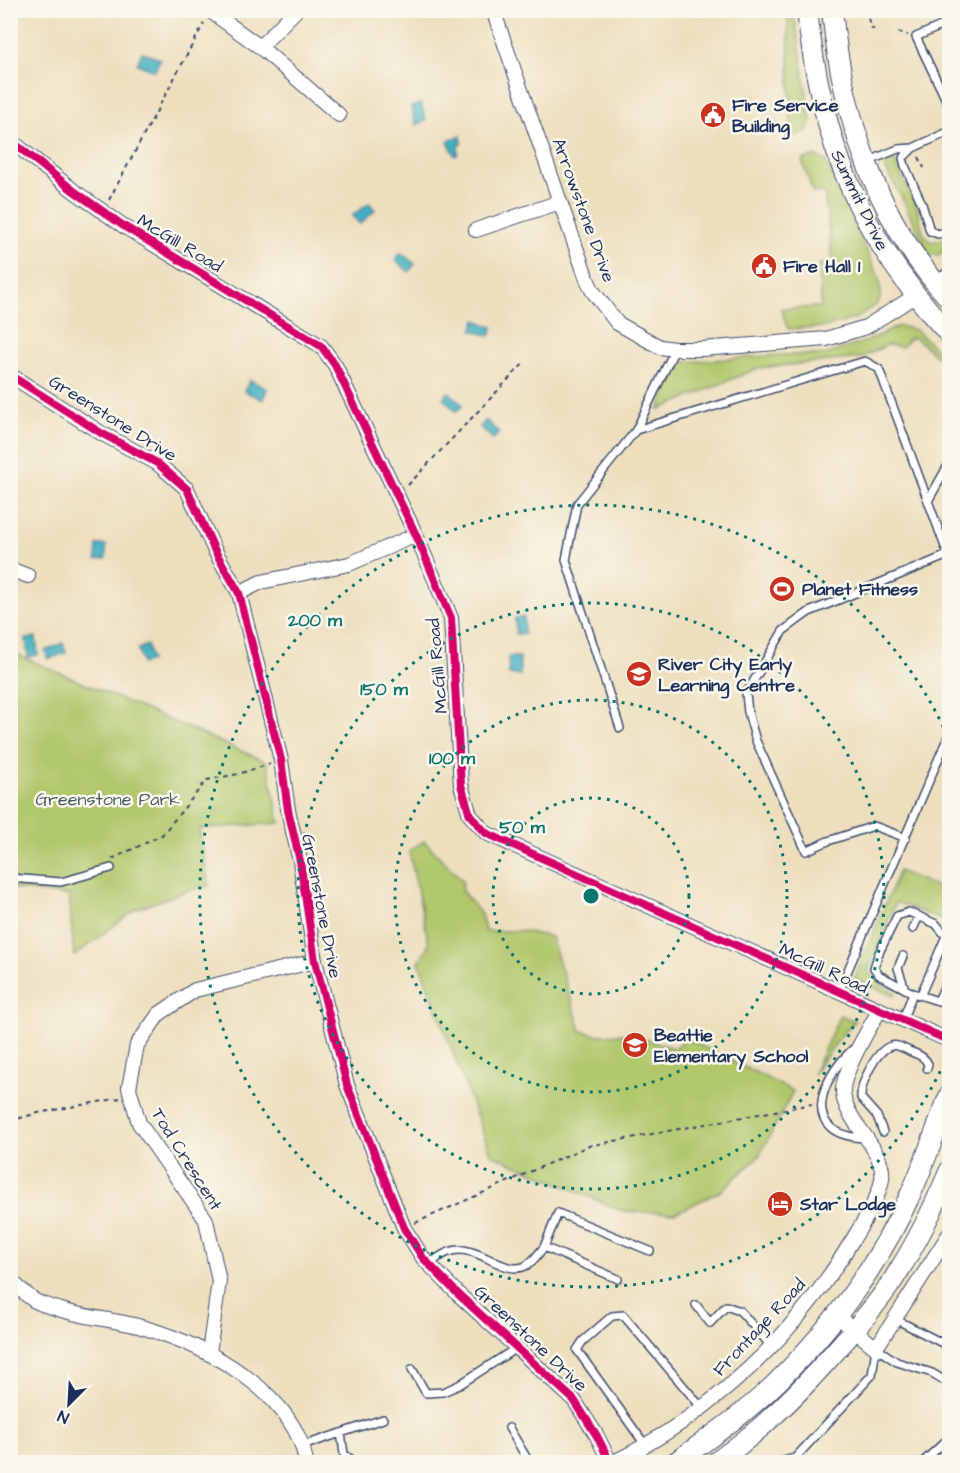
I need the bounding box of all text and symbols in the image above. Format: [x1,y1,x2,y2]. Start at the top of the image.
place label: Fire Service Building [732,93,839,140]
public building icon: Fire Service Building [698,100,728,130]
street label: Arrowstone Drive [546,135,621,286]
street label: Summit Drive [824,146,895,255]
street label: McGill Road [132,208,227,279]
public building icon: Fire Hall 1 [749,251,779,281]
place label: Fire Hall 1 [783,254,861,279]
street label: Greenstone Drive [44,369,182,468]
sports icon: Planet Fitness [767,574,797,604]
place label: Planet Fitness [802,577,918,602]
text: 200 m [287,608,343,633]
street label: McGill Road [421,617,454,715]
place label: River City Early Learning Centre [658,652,795,699]
school or university icon: River City Early Learning Centre [624,659,654,689]
text: 150 m [360,677,409,702]
text: 100 m [429,746,476,771]
park label: Greenstone Park [36,787,180,812]
text: 50 m [499,815,546,840]
street label: Greenstone Drive [295,832,348,981]
centre of rings [581,886,601,906]
street label: McGill Road [775,937,872,1000]
place label: Beattie Elementary School [654,1023,809,1070]
school or university icon: Beattie Elementary School [620,1030,650,1060]
street label: Tod Crescent [145,1103,228,1216]
hotel icon: Star Lodge [765,1189,795,1219]
place label: Star Lodge [799,1192,896,1218]
street label: Frontage Road [707,1273,812,1382]
street label: Greenstone Drive [469,1279,593,1398]
north arrow [39,1374,99,1434]
text: N [54,1405,72,1429]

